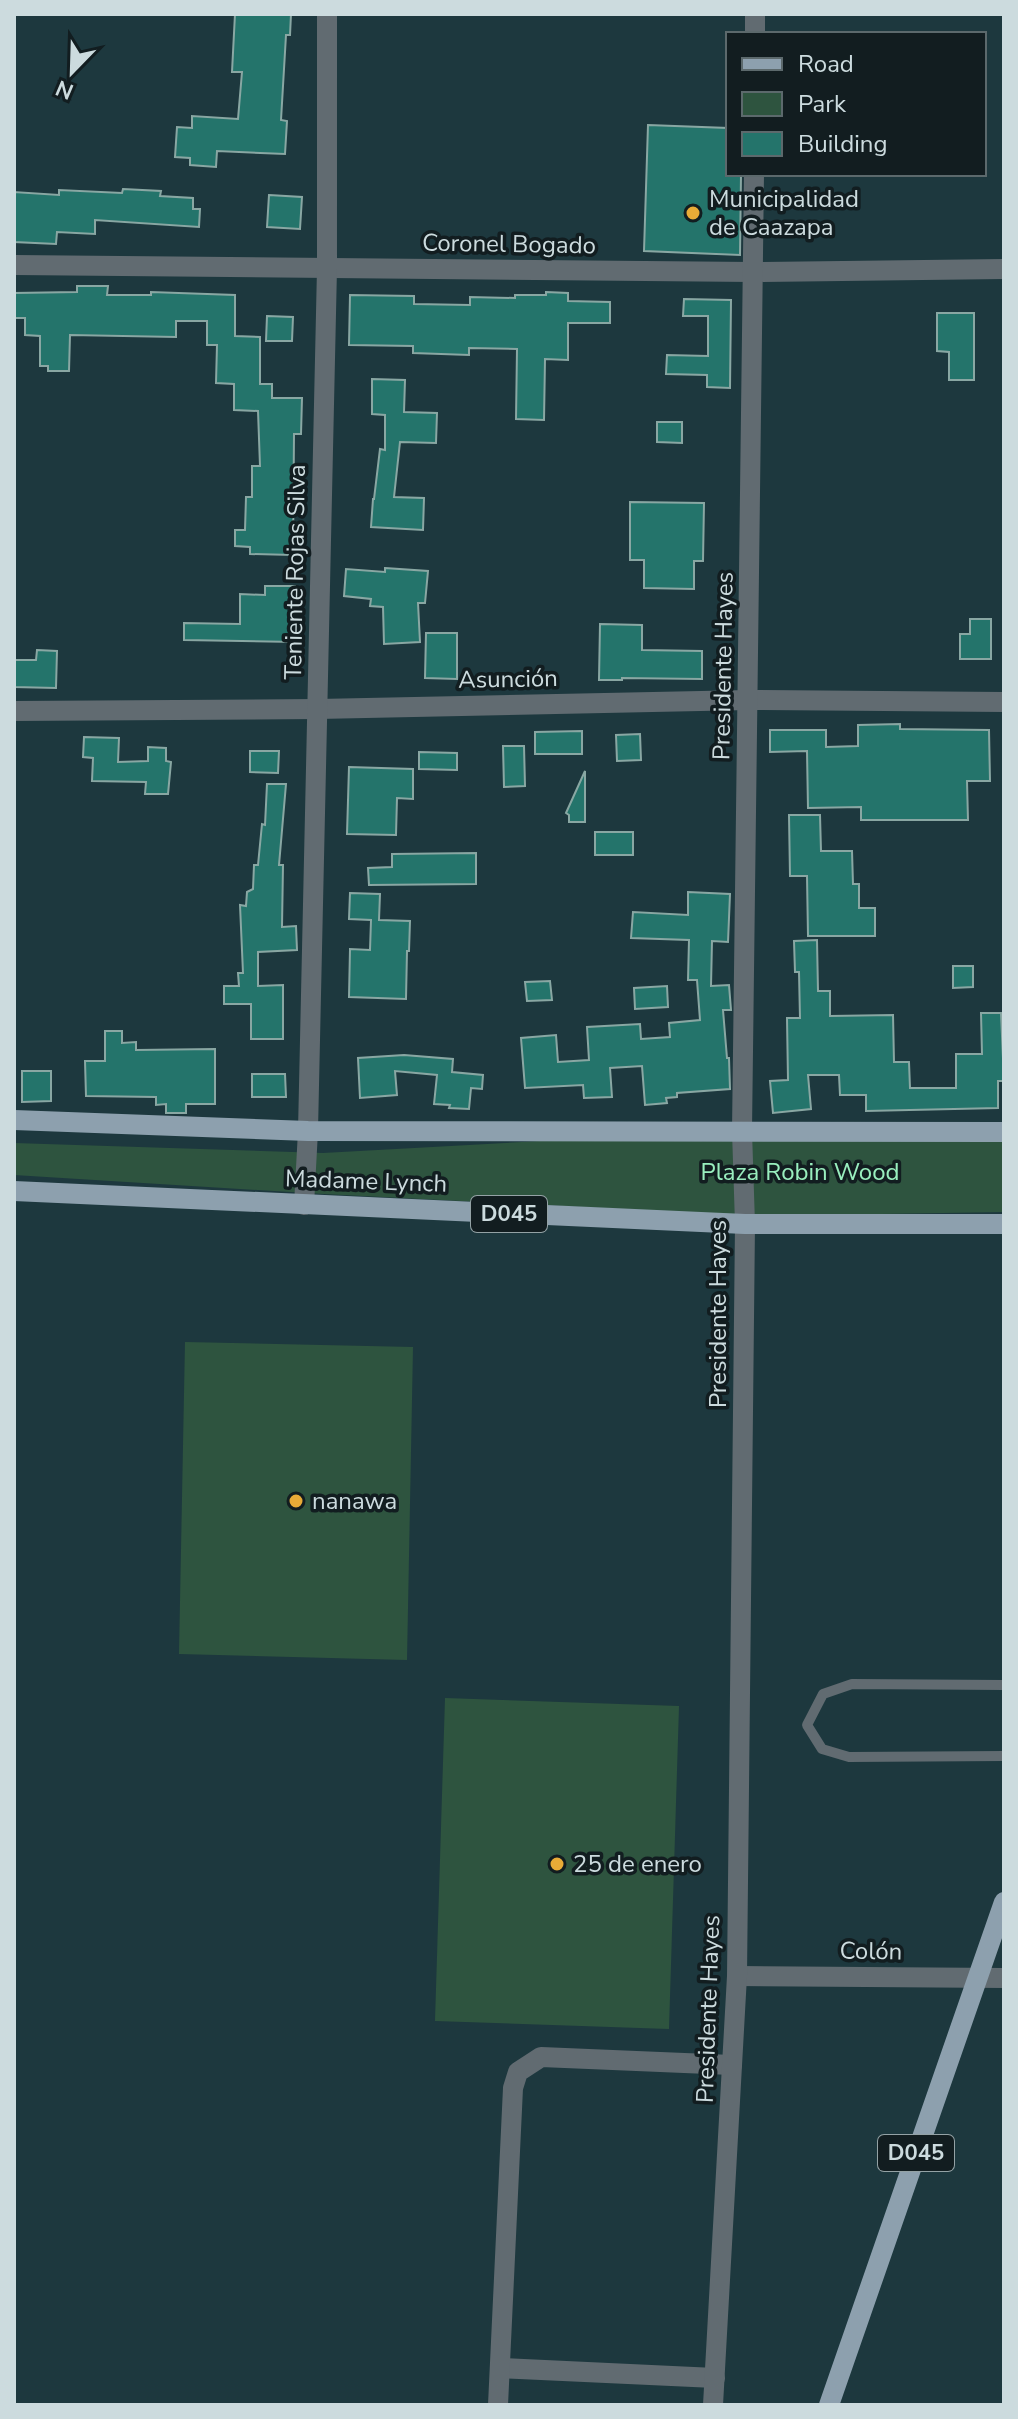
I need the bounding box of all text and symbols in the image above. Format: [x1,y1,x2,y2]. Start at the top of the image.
north arrow [32,32,112,112]
legend [726,32,986,176]
text: Road [798,48,854,80]
text: N [51,72,78,107]
text: Park [798,88,847,120]
text: Building [798,128,888,160]
place label: Municipalidad de Caazapa [709,183,859,243]
marker: Municipalidad de Caazapa [684,204,702,222]
street label: Coronel Bogado [422,226,596,262]
street label: Teniente Rojas Silva [277,464,313,680]
street label: Presidente Hayes [705,572,741,760]
street label: Asunción [458,662,558,696]
park label: Plaza Robin Wood [700,1156,900,1188]
street label: Madame Lynch [284,1162,448,1200]
road number: D045 [471,1196,547,1232]
street label: Presidente Hayes [702,1220,734,1408]
place label: nanawa [312,1485,397,1517]
marker: nanawa [287,1492,305,1510]
place label: 25 de enero [573,1848,702,1880]
marker: 25 de enero [548,1855,566,1873]
street label: Presidente Hayes [689,1914,727,2104]
street label: Colón [839,1934,903,1968]
road number: D045 [878,2135,954,2171]

